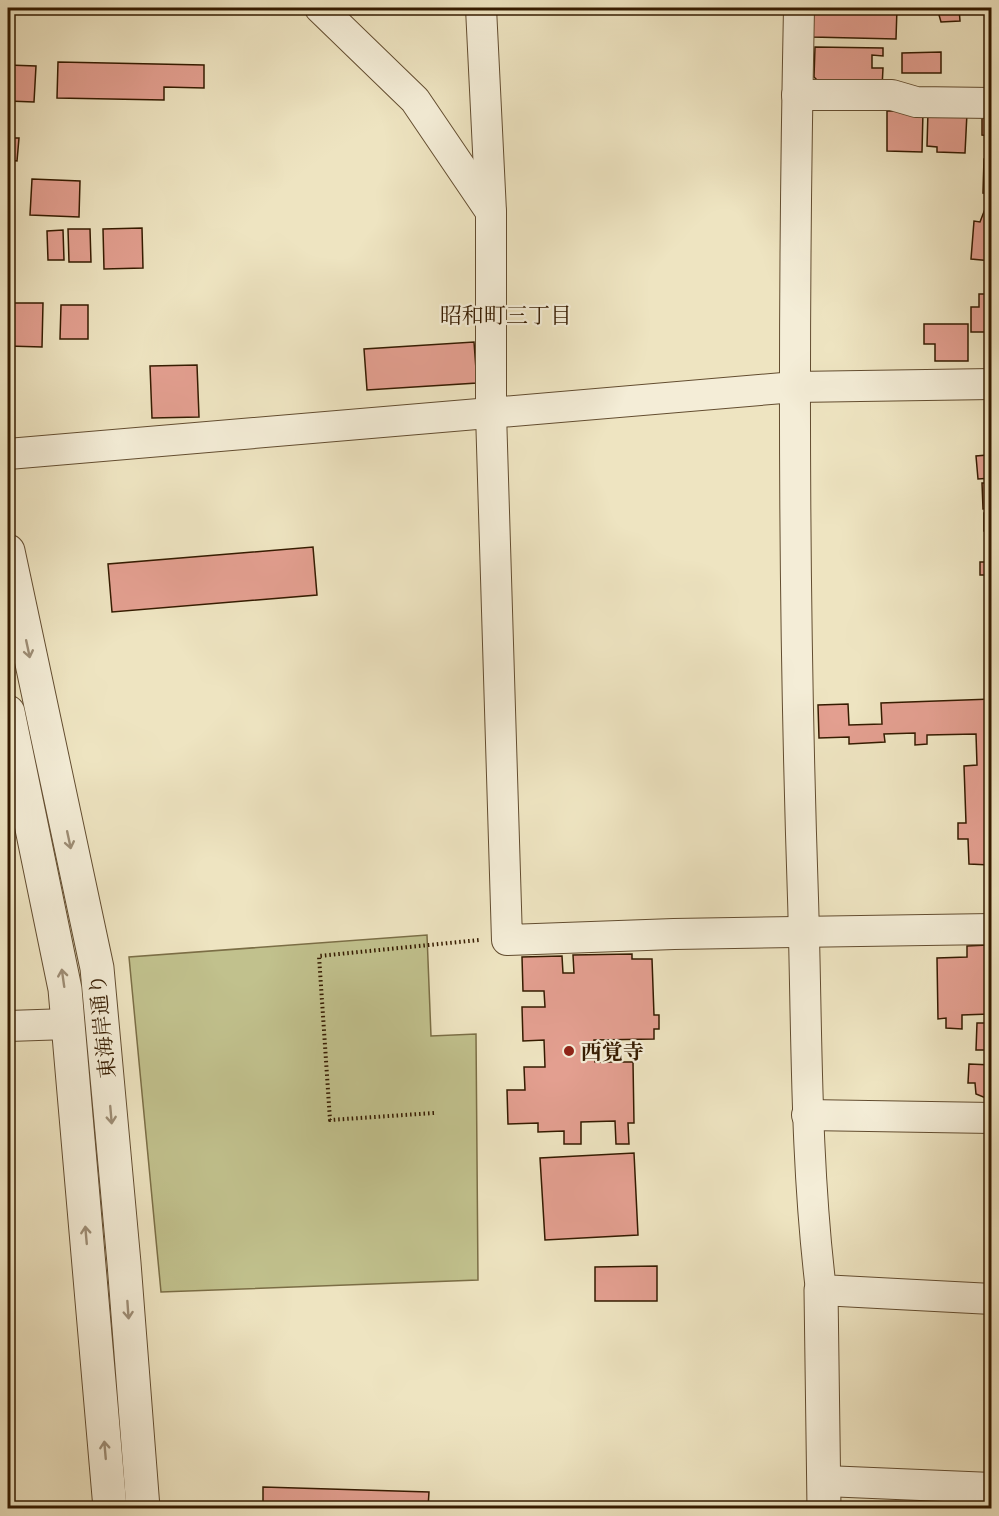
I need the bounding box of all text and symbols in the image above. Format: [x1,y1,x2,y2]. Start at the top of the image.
district label: 昭和町三丁目 [440,302,572,329]
one-way arrow [23,640,35,659]
one-way arrow [64,830,75,849]
one-way arrow [57,969,68,988]
street label: 東海岸通り [84,972,120,1080]
place label: 西覚寺 [581,1039,644,1064]
marker: 西覚寺 [562,1044,576,1058]
one-way arrow [106,1105,117,1125]
one-way arrow [80,1226,91,1245]
one-way arrow [123,1299,134,1319]
one-way arrow [99,1441,110,1461]

